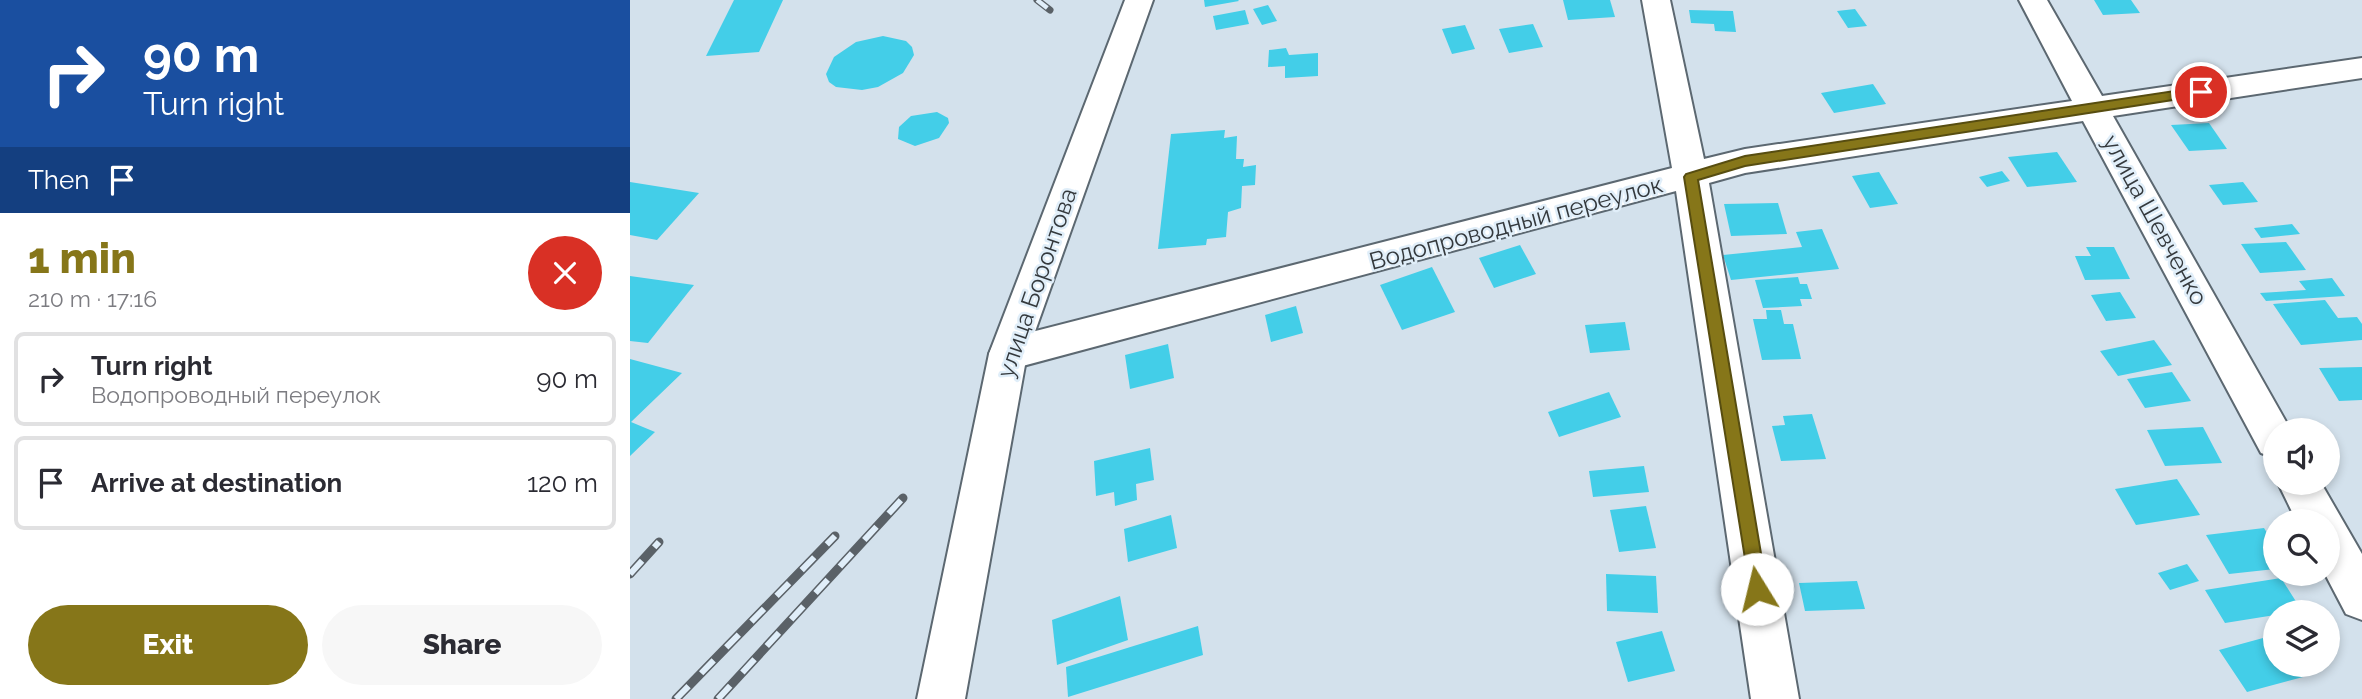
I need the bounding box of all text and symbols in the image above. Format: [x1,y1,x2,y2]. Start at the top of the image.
text: 90 m [143,26,259,83]
icon: right [28,28,119,119]
pin [2171,62,2231,122]
icon: arrive [2182,73,2220,111]
text: Turn right [143,85,284,122]
street label: улица Шевченко [2097,129,2214,310]
icon: arrive [103,161,141,199]
text: Then [28,165,89,195]
street label: Водопроводный переулок [1366,169,1666,276]
street label: улица Боронтова [990,184,1083,381]
text: 1 min [28,234,136,283]
button: close [528,236,602,310]
text: 210 m · 17:16 [28,285,157,312]
text: Turn right [91,351,212,381]
icon: right [32,360,70,398]
text: 90 m [536,364,598,394]
text: Водопроводный переулок [91,381,381,408]
map controls [2263,418,2340,677]
button: sound [2263,418,2340,495]
icon: arrive [32,464,70,502]
text: Arrive at destination [91,468,342,498]
text: 120 m [527,468,598,498]
button: search [2263,509,2340,586]
position arrow [1720,552,1794,626]
button: layers [2263,600,2340,677]
button: Exit [28,605,308,685]
button: Share [322,605,602,685]

